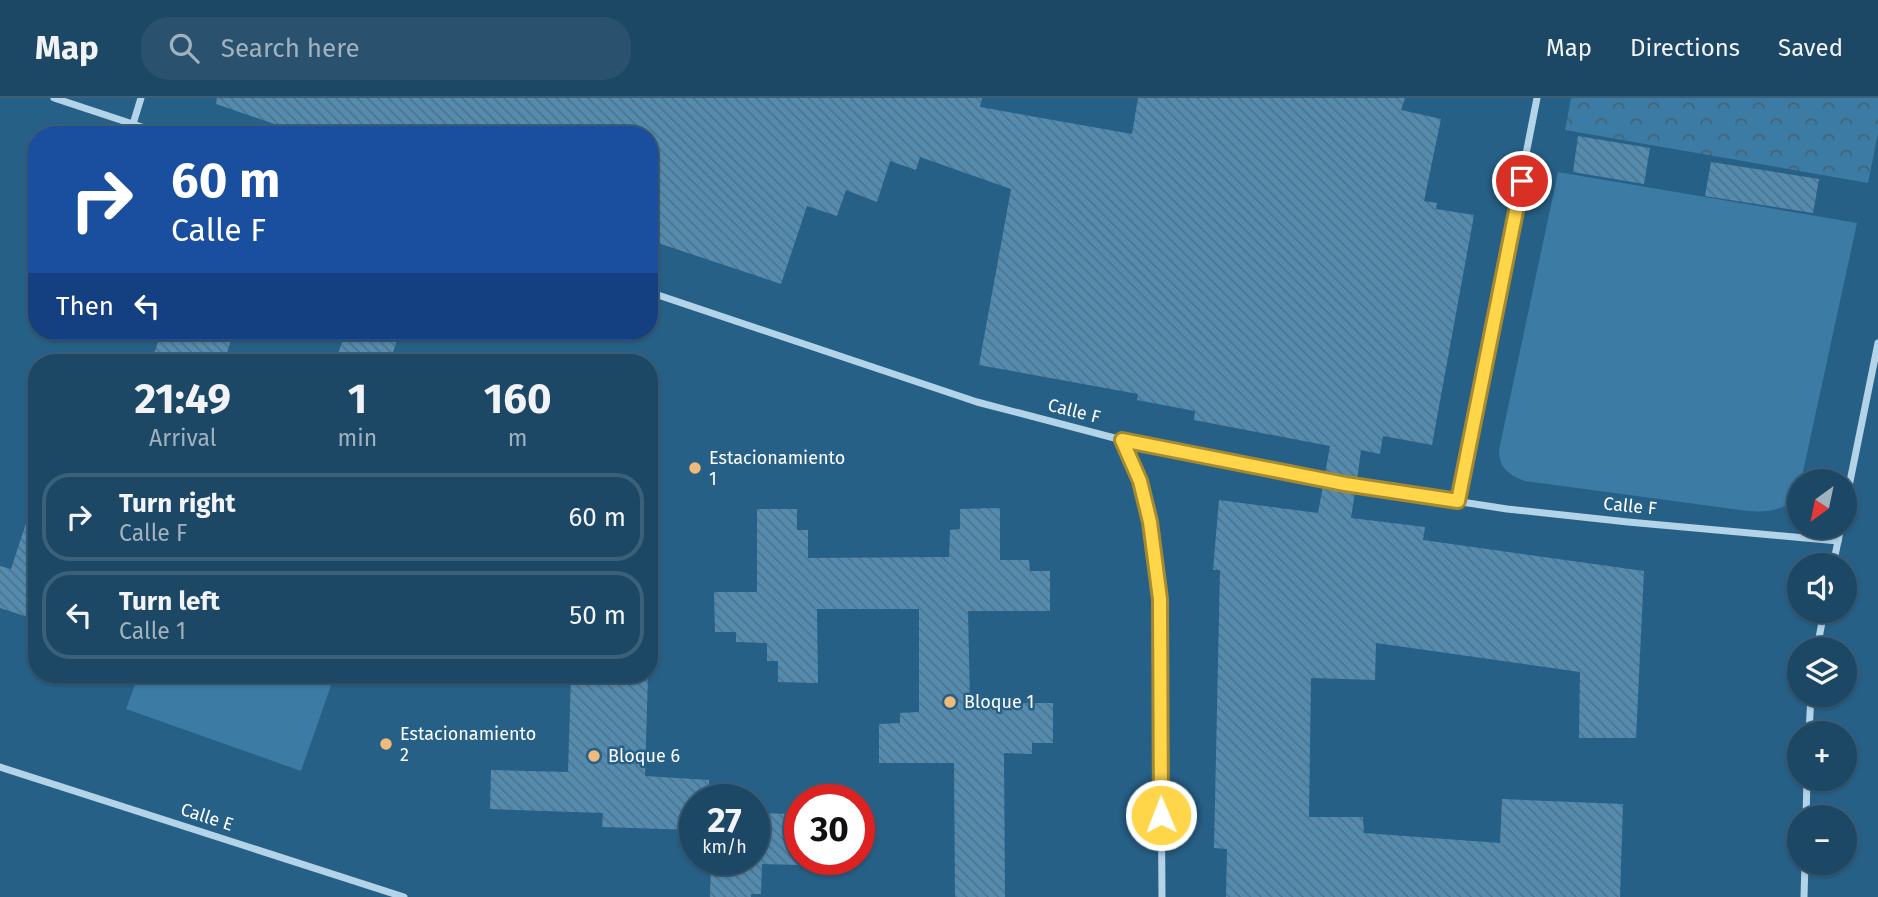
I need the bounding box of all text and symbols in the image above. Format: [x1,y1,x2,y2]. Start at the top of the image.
search box [141,17,631,80]
text: Map [35,28,99,68]
icon: search [165,29,203,67]
text: Search here [221,33,360,64]
text: Map [1546,34,1592,62]
text: Directions [1630,34,1740,62]
text: Saved [1778,34,1843,62]
text: 60 m [171,151,280,210]
pin [1492,151,1552,211]
icon: right [56,154,147,245]
icon: arrive [1503,162,1541,200]
text: Calle F [171,211,266,249]
icon: left [128,287,166,325]
text: Then [56,291,114,322]
text: 21:49 [135,374,231,424]
text: 1 [348,374,367,424]
text: 160 [484,374,552,424]
street label: Calle F [1045,394,1103,428]
text: Arrival [149,424,216,452]
text: min [338,424,377,452]
text: m [508,424,527,452]
place label: Estacionamiento 1 [709,447,845,490]
marker: Estacionamiento 1 [687,460,703,476]
north arrow [1787,469,1857,539]
map controls [1787,469,1857,875]
text: Turn right [119,488,236,519]
street label: Calle F [1602,492,1658,520]
icon: right [60,498,98,536]
text: 60 m [568,502,626,533]
text: Calle F [119,519,187,547]
button: sound [1787,553,1857,623]
text: Turn left [119,586,220,617]
icon: left [60,596,98,634]
text: 50 m [569,600,626,631]
text: Calle 1 [119,617,186,645]
button: layers [1787,637,1857,707]
place label: Bloque 1 [964,691,1034,713]
marker: Bloque 1 [942,694,958,710]
button: + [1787,721,1857,791]
place label: Estacionamiento 2 [400,723,536,766]
marker: Estacionamiento 2 [378,736,394,752]
place label: Bloque 6 [608,745,680,767]
marker: Bloque 6 [586,748,602,764]
position arrow [1124,778,1198,852]
speed limit sign: 30 [784,784,875,875]
street label: Calle E [178,798,236,836]
text: 27 [707,799,742,841]
button: − [1787,805,1857,875]
text: km/h [702,836,747,858]

